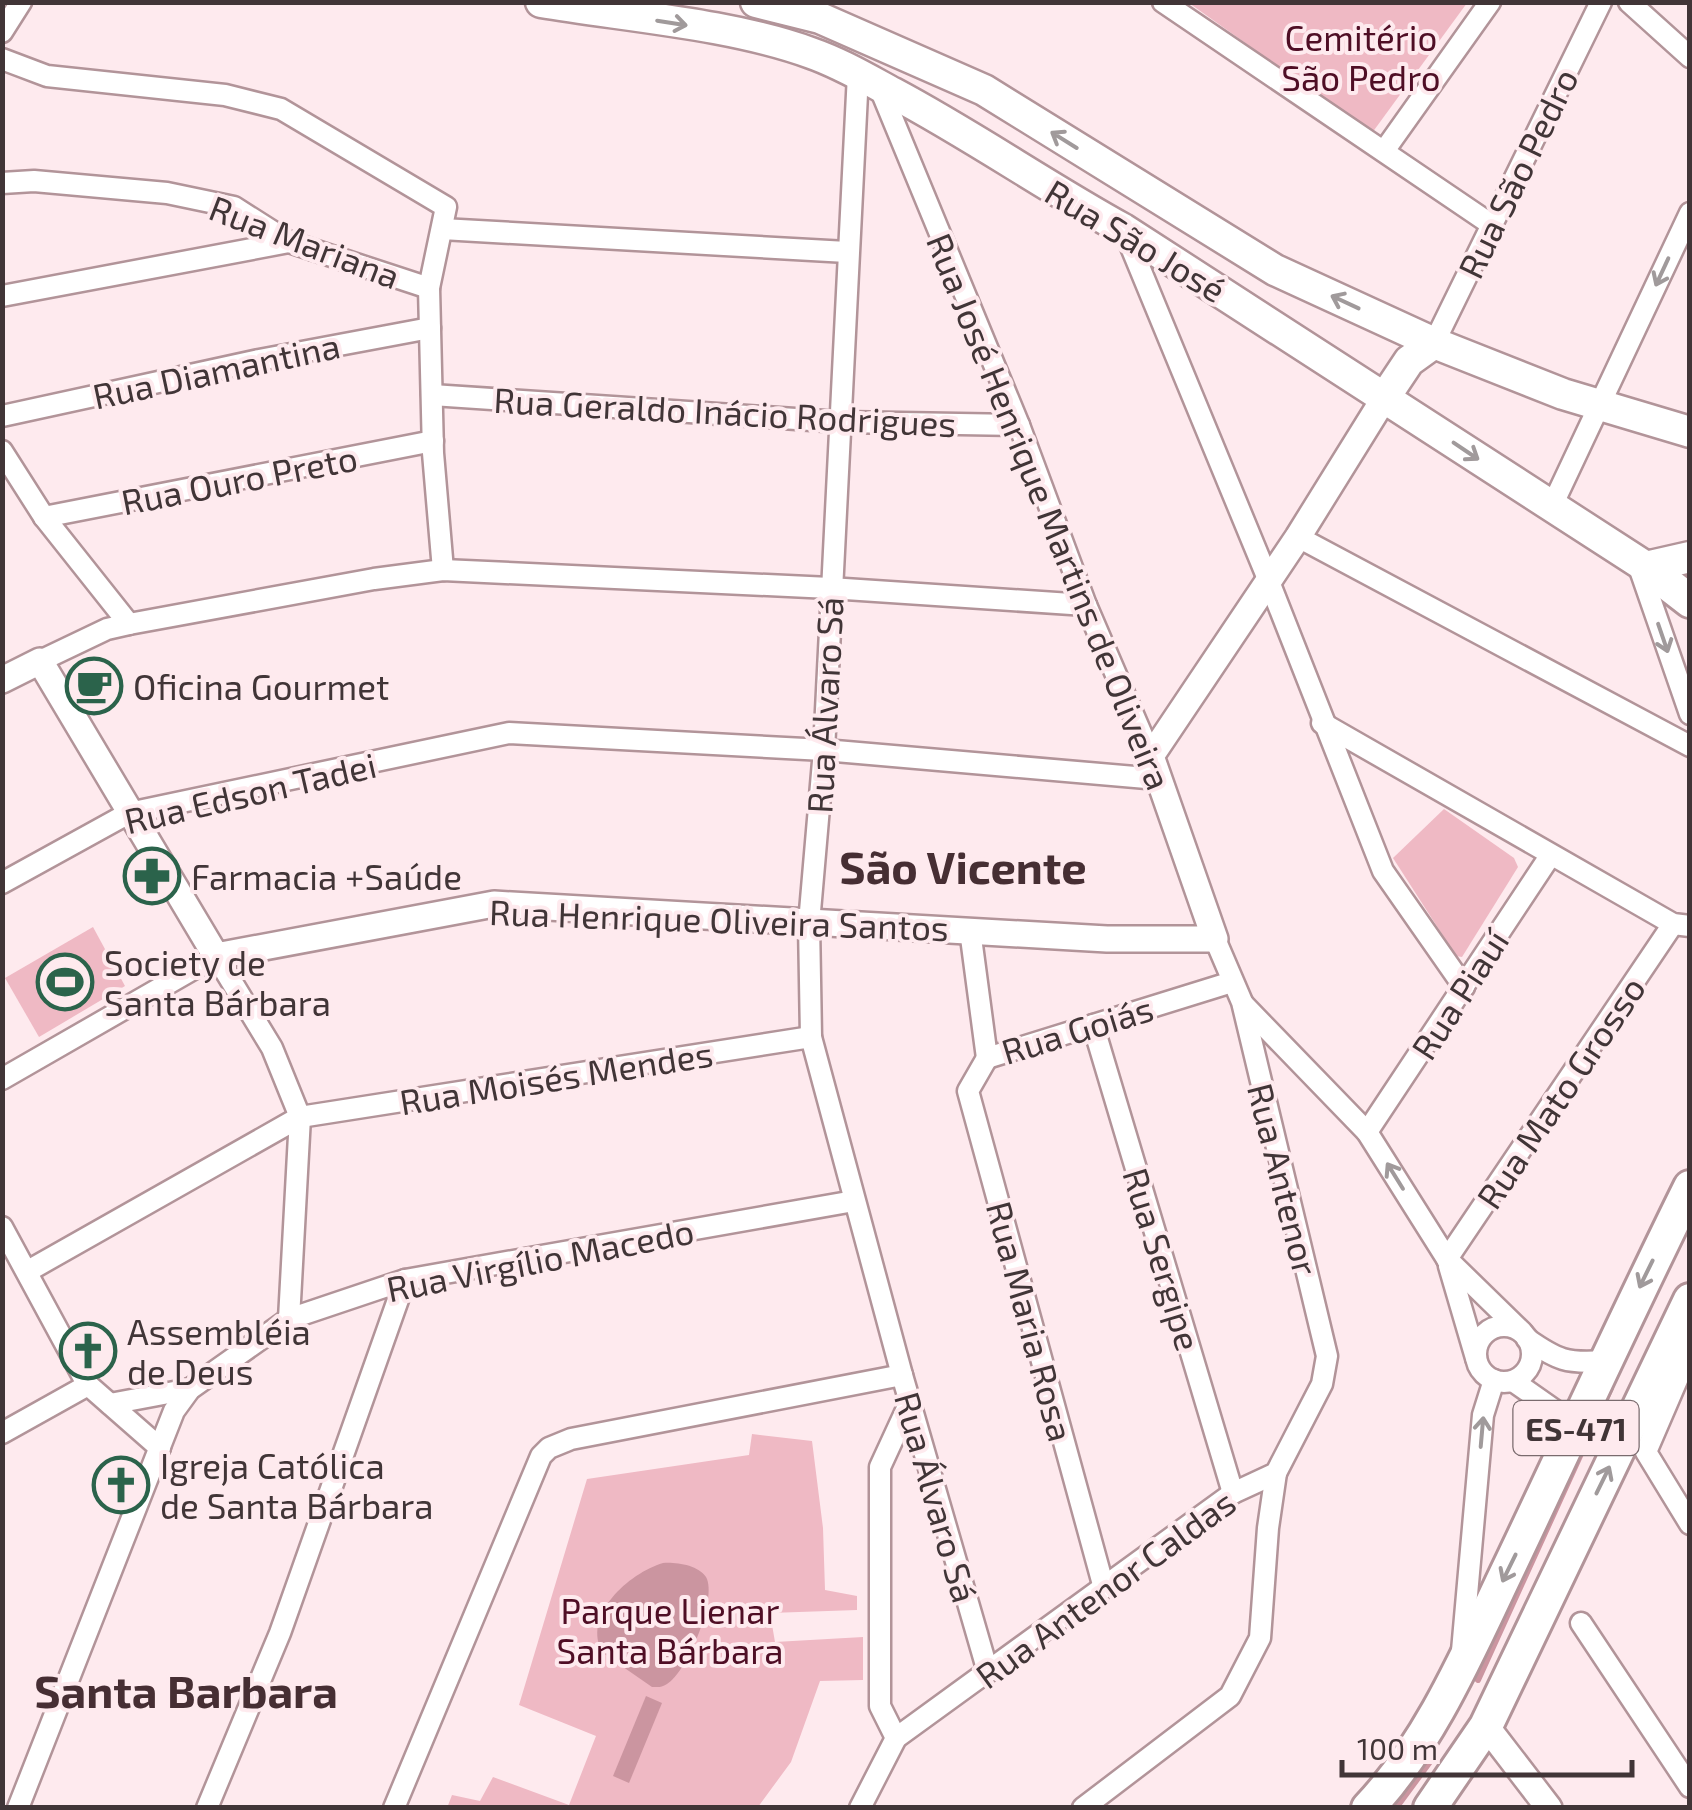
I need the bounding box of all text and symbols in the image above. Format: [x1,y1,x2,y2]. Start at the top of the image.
one-way arrow [655,15,688,33]
park label: Cemitério São Pedro [1281,16,1441,98]
street label: Rua São Pedro [1448,61,1586,285]
one-way arrow [1051,129,1079,150]
street label: Rua São José [1038,170,1234,310]
street label: Rua Mariana [204,186,406,296]
street label: Rua José Henrique Martins de Oliveira [919,227,1181,795]
one-way arrow [1651,256,1670,286]
one-way arrow [1331,292,1361,311]
street label: Rua Diamantina [89,323,343,417]
street label: Rua Geraldo Inácio Rodrigues [493,378,957,444]
street label: Rua Ouro Preto [117,436,361,522]
one-way arrow [1452,440,1480,461]
street label: Rua Álvaro Sá [797,596,851,814]
one-way arrow [1656,622,1674,654]
cafe icon: Oficina Gourmet [64,656,124,716]
place label: Oficina Gourmet [133,665,389,707]
street label: Rua Edson Tadei [120,743,380,841]
district label: São Vicente [839,839,1087,893]
pharmacy icon: Farmacia +Saúde [122,846,182,906]
place label: Farmacia +Saúde [191,855,462,897]
street label: Rua Henrique Oliveira Santos [488,890,950,948]
street label: Rua Piauí [1402,920,1517,1067]
place label: Society de Santa Bárbara [104,941,331,1023]
sports icon: Society de Santa Bárbara [35,952,95,1012]
street label: Rua Mato Grosso [1467,968,1653,1216]
street label: Rua Goiás [996,986,1158,1072]
street label: Rua Moisés Mendes [396,1032,716,1122]
street label: Rua Antenor [1240,1079,1328,1279]
one-way arrow [1385,1162,1406,1191]
street label: Rua Sergipe [1115,1163,1211,1355]
street label: Rua Maria Rosa [979,1196,1083,1446]
street label: Rua Virgílio Macedo [383,1209,697,1309]
one-way arrow [1636,1259,1655,1289]
place label: Assembléia de Deus [127,1310,311,1392]
church icon: Assembléia de Deus [58,1321,118,1381]
street label: Rua Álvaro Sá [887,1387,987,1607]
road number: ES-471 [1514,1401,1638,1455]
one-way arrow [1472,1416,1491,1448]
place label: Igreja Católica de Santa Bárbara [160,1444,434,1526]
church icon: Igreja Católica de Santa Bárbara [91,1455,151,1515]
one-way arrow [1595,1466,1614,1496]
street label: Rua Antenor Caldas [967,1480,1243,1696]
one-way arrow [1498,1553,1517,1583]
park label: Parque Lienar Santa Bárbara [557,1589,783,1671]
district label: Santa Barbara [34,1663,338,1717]
scale bar [1342,1715,1632,1777]
text: 100 m [1357,1730,1438,1766]

